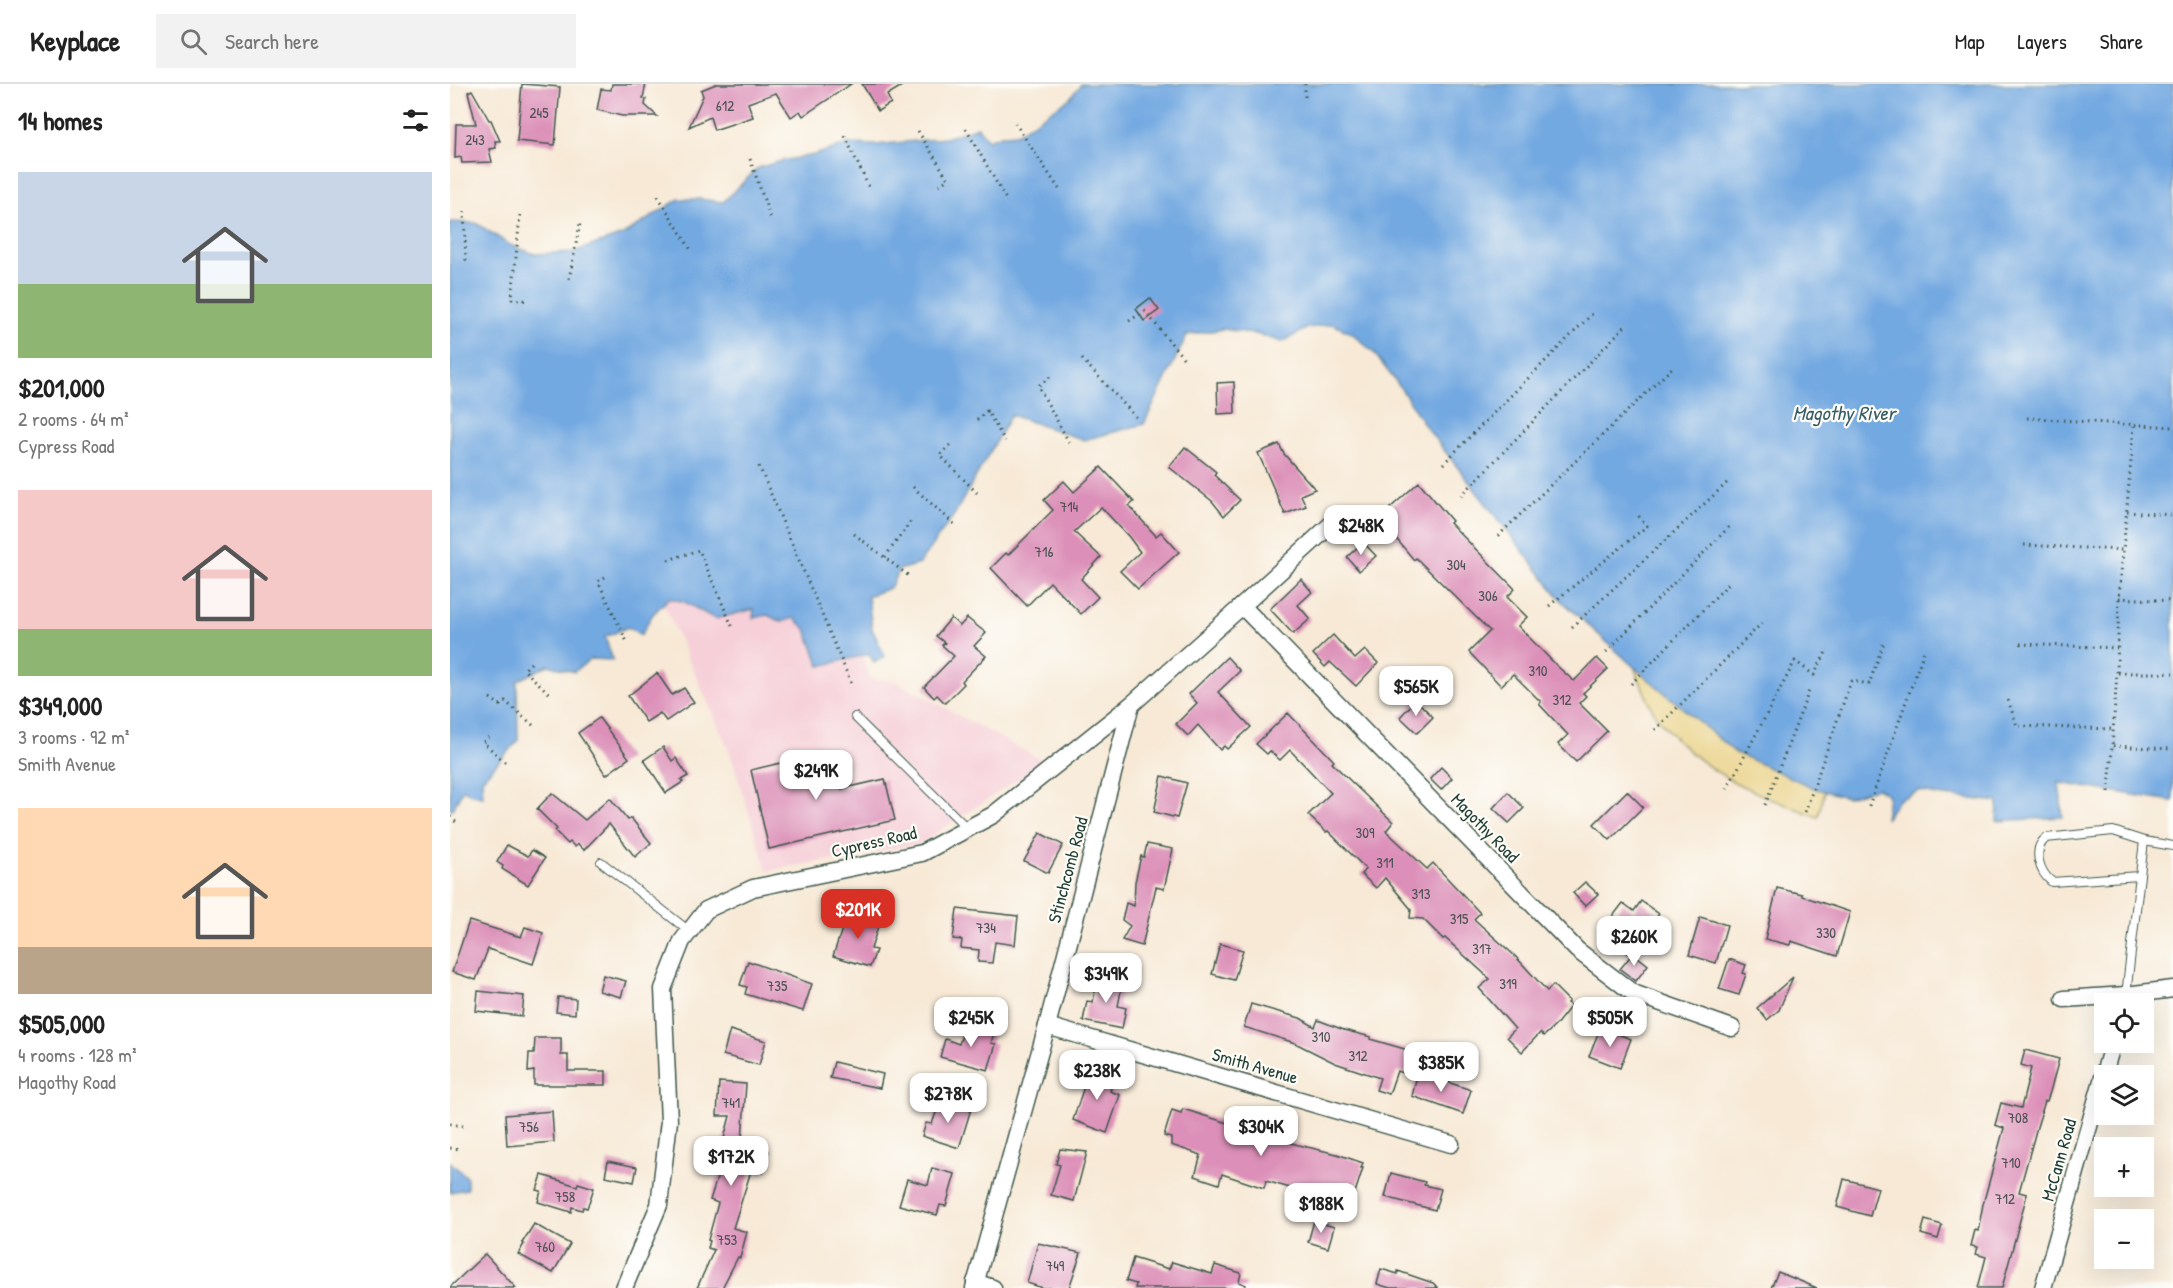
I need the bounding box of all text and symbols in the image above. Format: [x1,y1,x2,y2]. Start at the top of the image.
search box [156,14,576,68]
text: Keyplace [30,22,120,60]
icon: search [177,25,210,58]
text: Search here [225,26,319,56]
text: Map [1955,27,1984,56]
text: Layers [2017,27,2067,56]
text: Share [2100,27,2143,56]
house number: 612 [716,95,734,116]
house number: 245 [530,102,549,123]
text: 14 homes [18,103,103,138]
icon: filters [399,104,432,137]
house number: 243 [465,129,485,150]
icon: home [171,211,279,319]
text: $201,000 [18,370,105,405]
water label: Magothy River [1793,399,1897,427]
text: 2 rooms · 64 m² [18,405,129,432]
text: Cypress Road [18,432,114,459]
house number: 714 [1060,496,1079,517]
pin: $248K [1319,505,1403,556]
text: $248K [1338,511,1384,538]
icon: home [171,529,279,637]
house number: 716 [1035,541,1053,562]
house number: 304 [1446,554,1466,575]
house number: 306 [1478,585,1498,606]
house number: 310 [1529,660,1548,681]
pin: $565K [1374,666,1458,717]
text: $565K [1393,672,1439,699]
text: $349,000 [18,688,102,723]
house number: 312 [1552,689,1572,710]
text: 3 rooms · 92 m² [18,723,129,750]
text: Smith Avenue [18,750,116,777]
pin: $249K [774,750,858,801]
text: $249K [794,756,838,783]
street label: Magothy Road [1446,787,1525,868]
street label: Stinchcomb Road [1041,814,1094,926]
street label: Cypress Road [829,820,919,863]
house number: 309 [1356,822,1375,843]
icon: home [171,847,279,955]
house number: 311 [1376,852,1394,873]
house number: 313 [1412,883,1431,904]
pin: $201K [816,889,900,940]
text: $201K [835,895,881,922]
house number: 315 [1450,908,1469,929]
pin: $260K [1592,916,1676,967]
house number: 734 [976,917,996,938]
text: $260K [1611,922,1657,949]
house number: 330 [1816,922,1836,943]
house number: 317 [1472,938,1492,959]
pin: $349K [1064,953,1148,1004]
text: $349K [1084,959,1128,986]
house number: 319 [1499,973,1517,994]
house number: 735 [767,975,788,996]
map controls [2094,993,2154,1269]
button: locate [2094,993,2154,1053]
pin: $245K [929,997,1013,1048]
pin: $505K [1568,997,1652,1048]
text: $245K [948,1003,994,1030]
text: $505K [1587,1003,1633,1030]
text: $505,000 [18,1006,105,1041]
house number: 310 [1312,1026,1331,1047]
text: 4 rooms · 128 m² [18,1041,137,1068]
street label: Smith Avenue [1209,1041,1301,1090]
pin: $385K [1399,1042,1483,1093]
house number: 312 [1348,1045,1368,1066]
text: $385K [1418,1048,1464,1075]
pin: $238K [1055,1050,1139,1101]
text: $238K [1073,1056,1121,1083]
button: layers [2094,1065,2154,1125]
text: Magothy Road [18,1068,116,1095]
pin: $278K [906,1073,990,1124]
text: $278K [924,1079,972,1106]
house number: 741 [722,1092,740,1113]
pin: $304K [1219,1106,1303,1157]
house number: 708 [2008,1107,2028,1128]
text: $304K [1238,1112,1284,1139]
house number: 756 [519,1116,539,1137]
street label: McCann Road [2035,1116,2082,1204]
pin: $172K [689,1136,773,1187]
button: + [2094,1137,2154,1197]
text: $172K [707,1142,755,1169]
house number: 710 [2001,1152,2021,1173]
pin: $188K [1279,1183,1363,1234]
house number: 758 [555,1186,575,1207]
house number: 712 [1995,1188,2015,1209]
text: $188K [1298,1189,1344,1216]
button: − [2094,1209,2154,1269]
house number: 753 [717,1229,738,1250]
house number: 760 [535,1236,555,1257]
house number: 749 [1046,1255,1065,1276]

